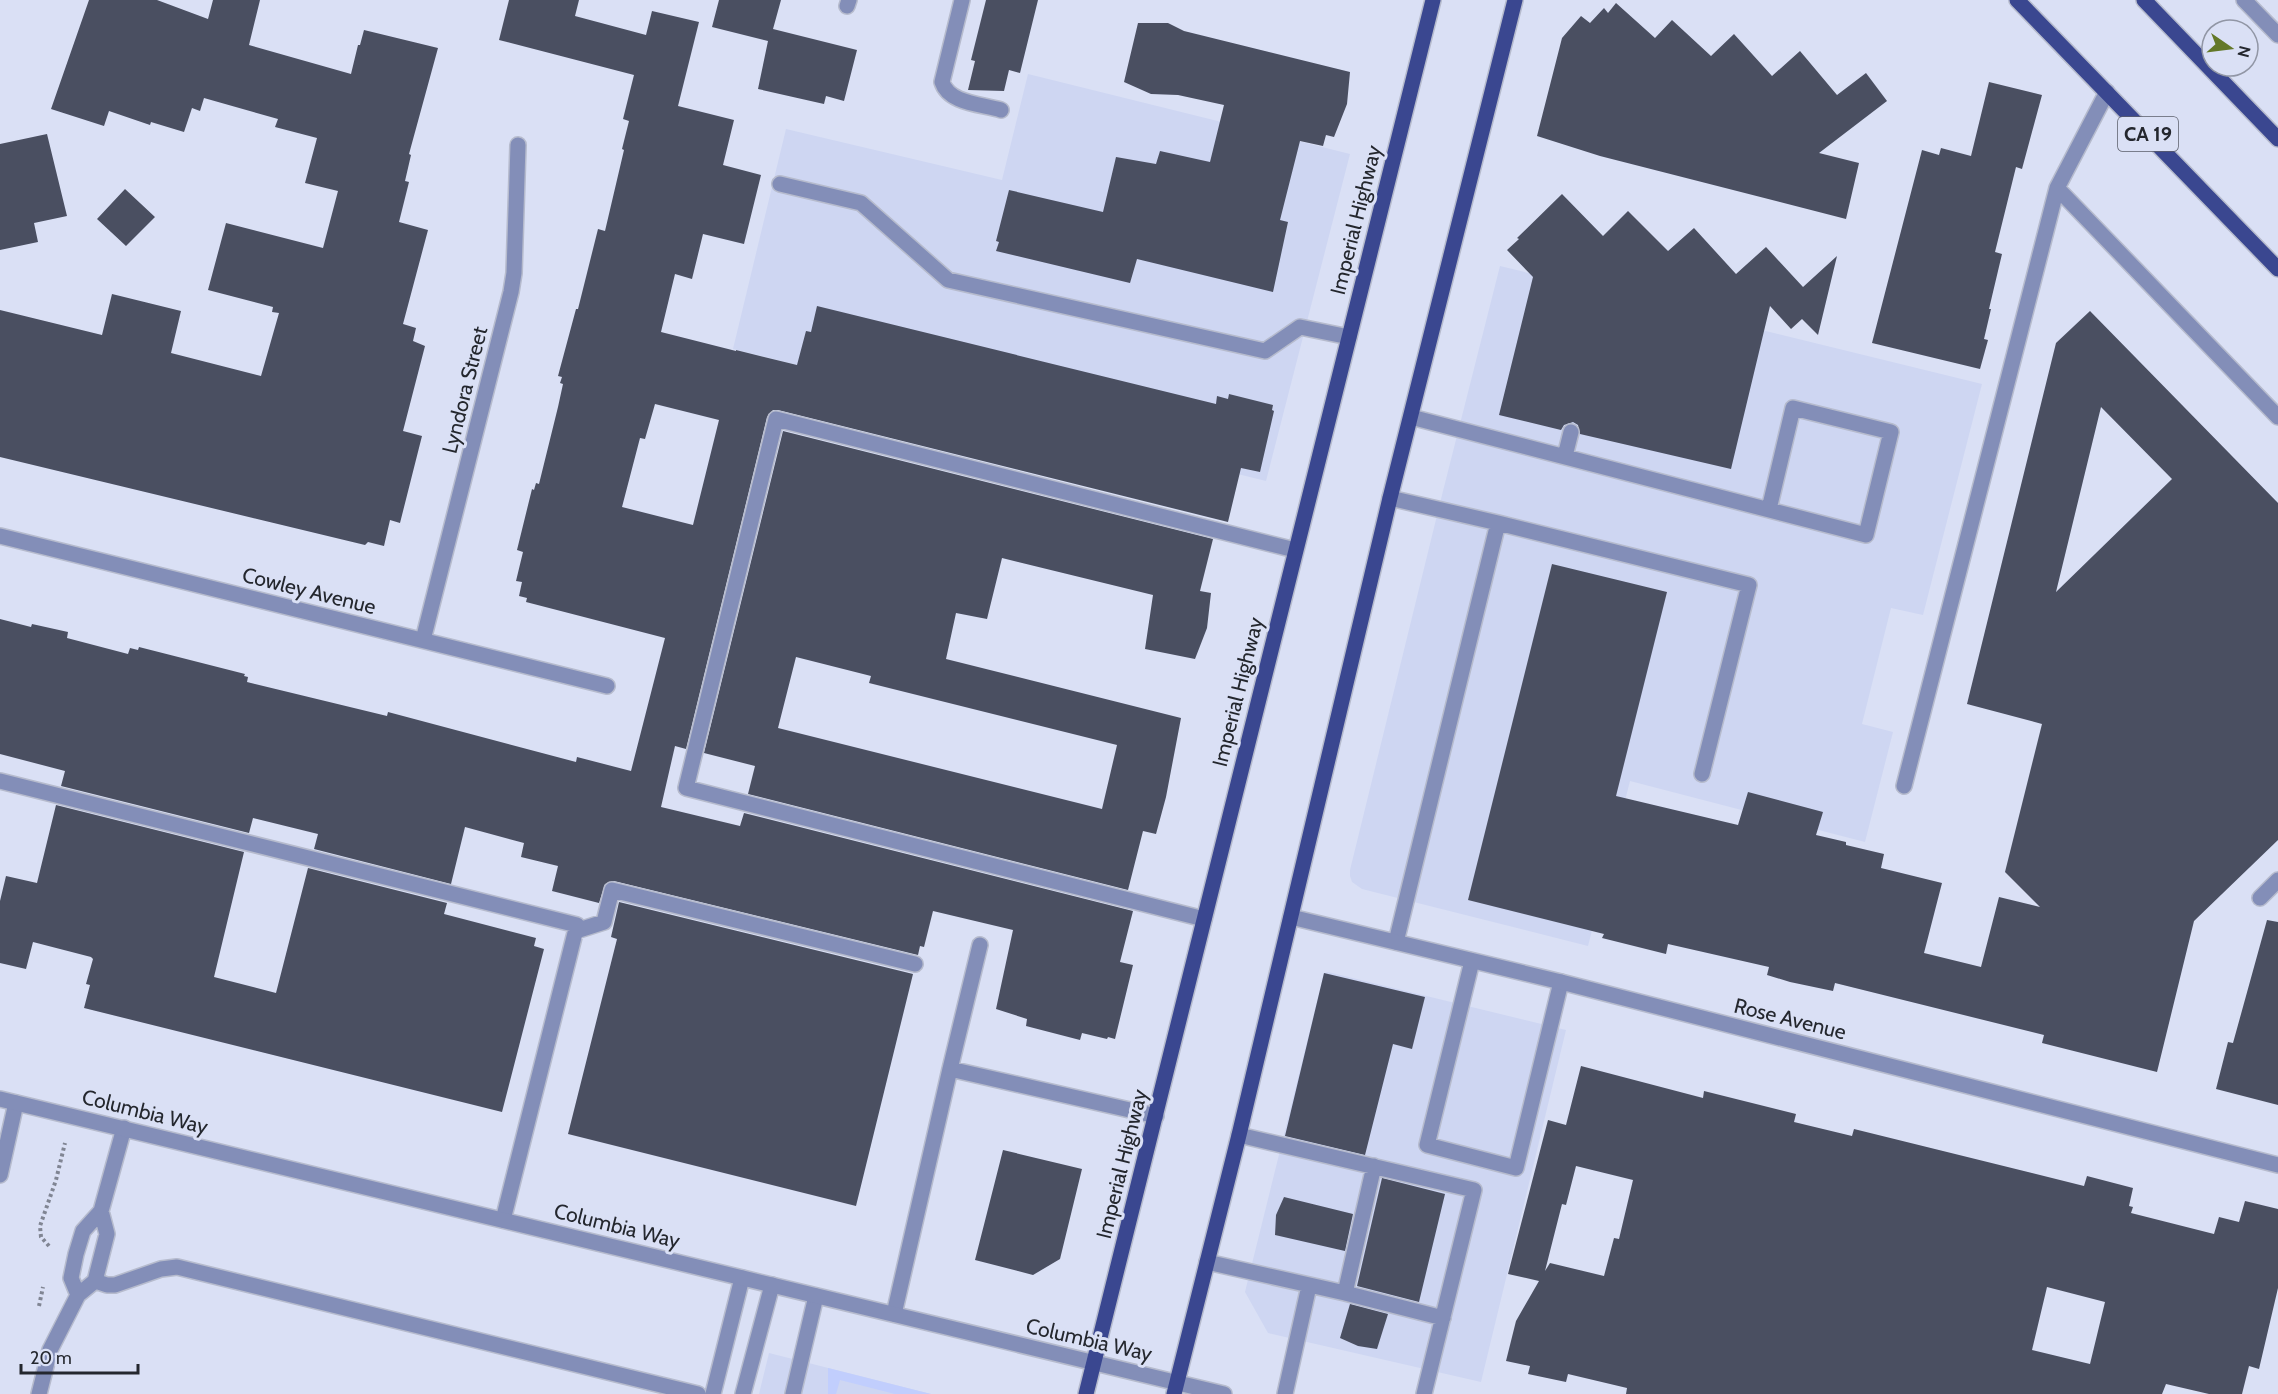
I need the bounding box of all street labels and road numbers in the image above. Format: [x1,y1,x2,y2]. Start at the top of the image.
road number: CA 19 [2118,117,2178,151]
street label: Imperial Highway [1325,142,1386,297]
street label: Lyndora Street [437,324,492,456]
street label: Cowley Avenue [240,562,379,619]
street label: Imperial Highway [1207,614,1268,769]
street label: Rose Avenue [1732,993,1849,1045]
street label: Columbia Way [80,1084,211,1139]
street label: Imperial Highway [1091,1086,1152,1241]
street label: Columbia Way [552,1198,683,1253]
street label: Columbia Way [1024,1313,1155,1366]

